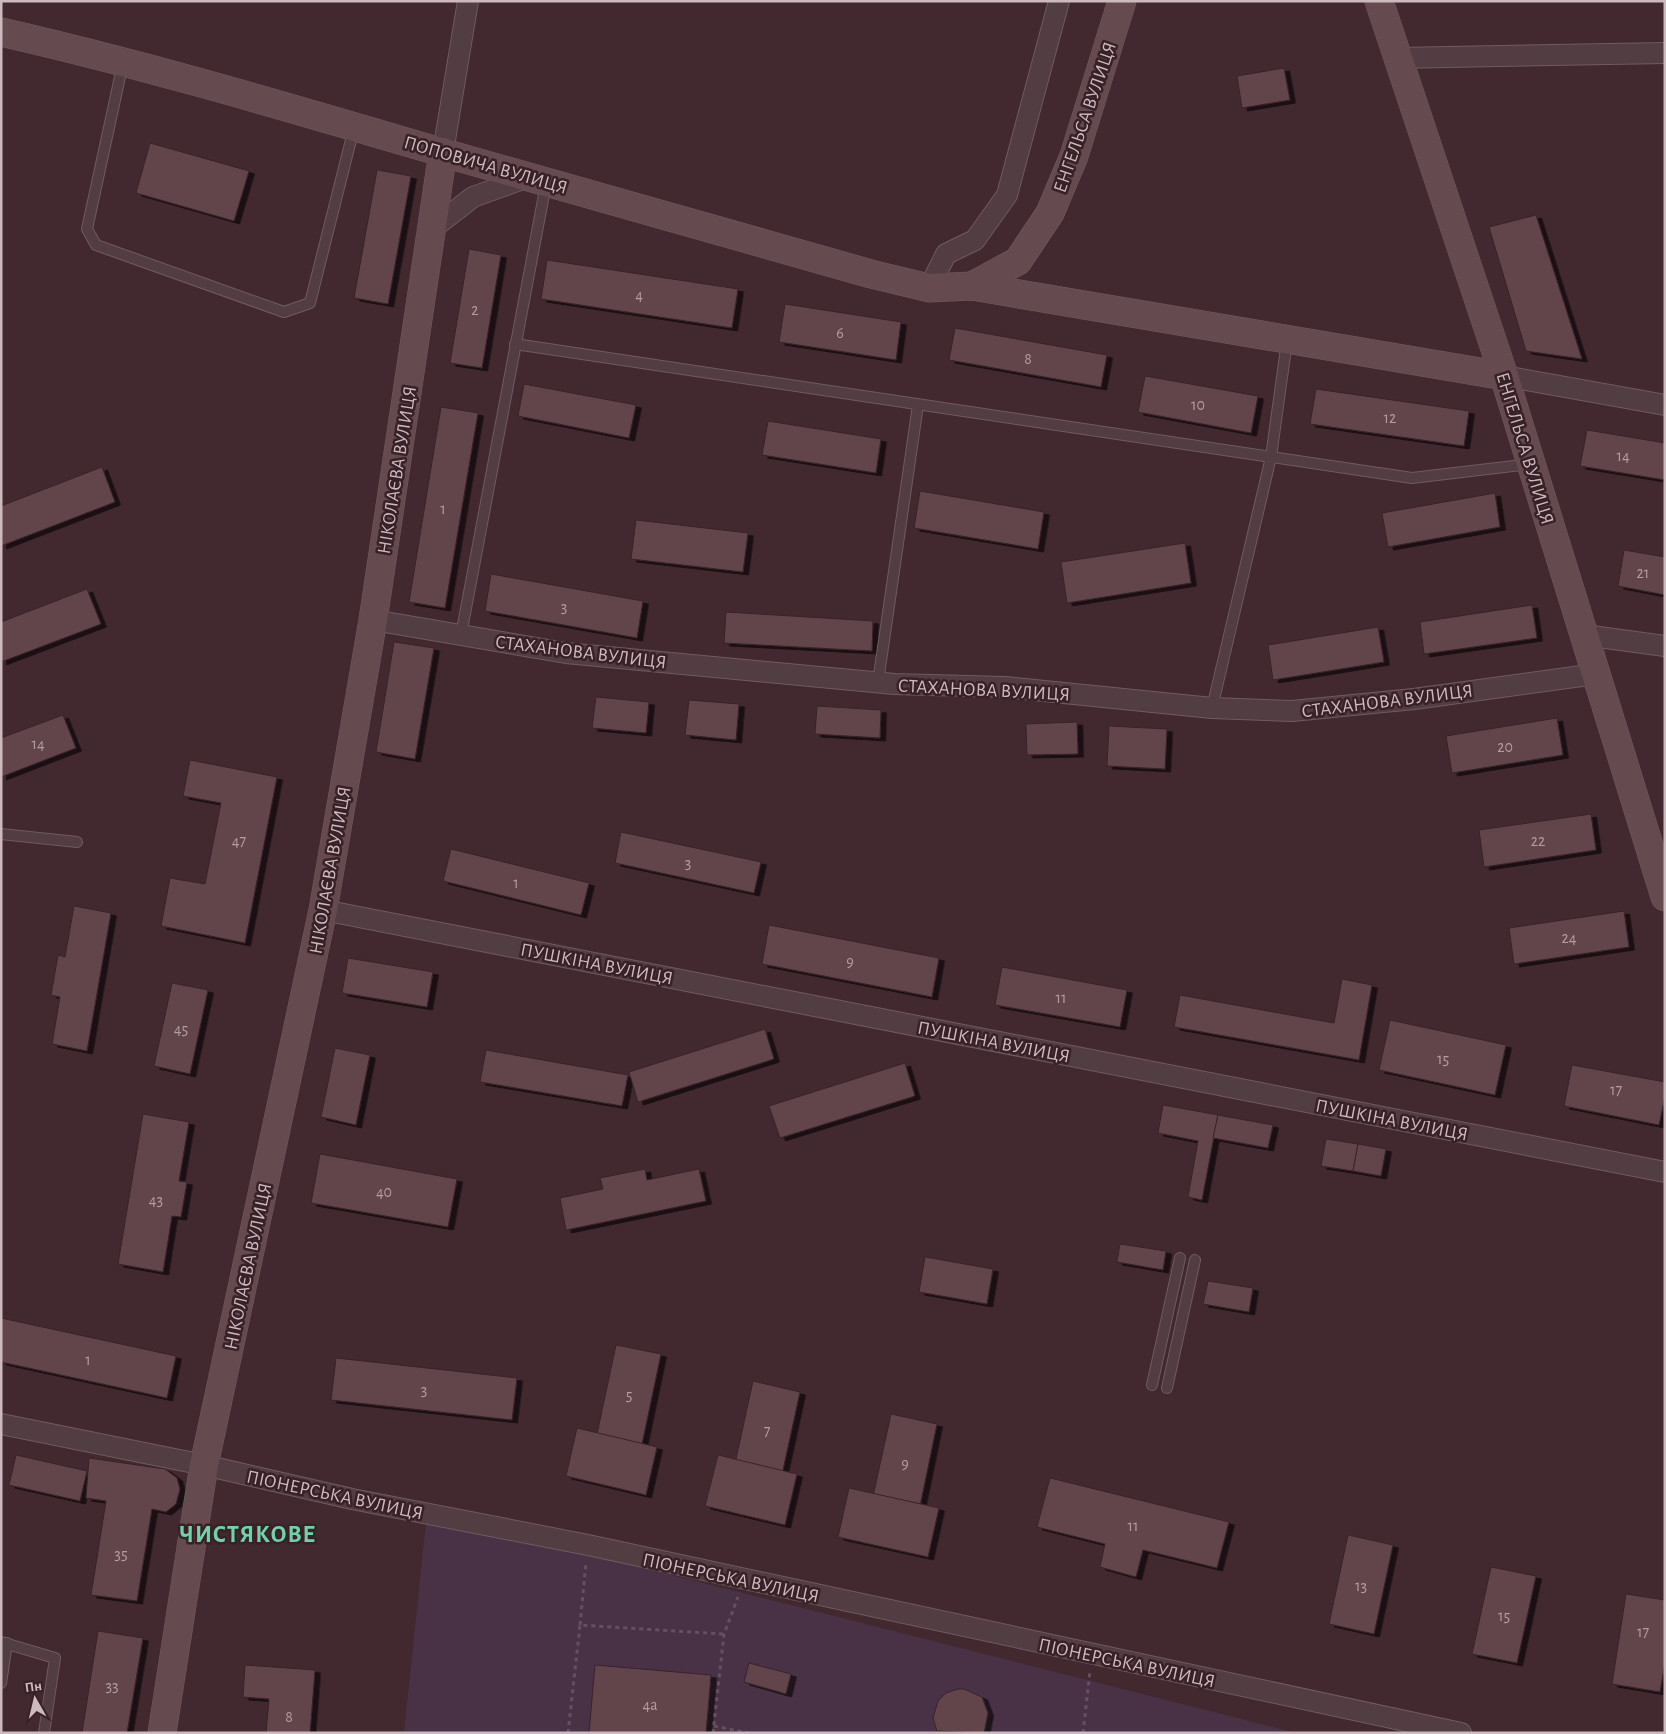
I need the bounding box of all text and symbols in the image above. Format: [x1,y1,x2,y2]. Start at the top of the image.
street label: ЕНГЕЛЬСА ВУЛИЦЯ [1051,40,1120,195]
street label: ПОПОВИЧА ВУЛИЦЯ [402,133,570,198]
house number: 4 [635,287,643,303]
house number: 2 [471,302,479,318]
house number: 6 [836,325,844,341]
house number: 8 [1024,351,1032,367]
street label: ЕНГЕЛЬСА ВУЛИЦЯ [1492,370,1557,527]
street label: НІКОЛАЄВА ВУЛИЦЯ [375,385,420,556]
house number: 10 [1191,397,1205,413]
house number: 12 [1384,410,1396,426]
house number: 14 [1616,448,1630,464]
house number: 1 [440,501,446,517]
house number: 21 [1637,565,1649,581]
house number: 3 [561,599,567,615]
street label: СТАХАНОВА ВУЛИЦЯ [494,633,668,672]
street label: СТАХАНОВА ВУЛИЦЯ [897,676,1071,704]
street label: СТАХАНОВА ВУЛИЦЯ [1300,682,1474,721]
house number: 14 [31,736,45,752]
house number: 20 [1497,739,1513,755]
street label: НІКОЛАЄВА ВУЛИЦЯ [306,785,355,956]
house number: 47 [232,833,247,849]
house number: 22 [1531,833,1545,849]
house number: 3 [685,855,691,871]
house number: 1 [513,875,519,891]
house number: 24 [1562,930,1577,946]
street label: ПУШКІНА ВУЛИЦЯ [519,940,675,989]
house number: 9 [846,954,854,970]
house number: 11 [1055,990,1067,1006]
street label: ПУШКІНА ВУЛИЦЯ [916,1018,1072,1067]
house number: 45 [174,1021,188,1037]
house number: 15 [1437,1051,1449,1067]
house number: 17 [1610,1082,1622,1098]
street label: ПУШКІНА ВУЛИЦЯ [1314,1096,1470,1145]
street label: НІКОЛАЄВА ВУЛИЦЯ [221,1181,275,1351]
house number: 40 [376,1184,392,1200]
house number: 43 [149,1192,163,1208]
house number: 1 [85,1352,91,1368]
house number: 3 [421,1382,427,1398]
house number: 5 [626,1387,632,1403]
house number: 7 [764,1423,771,1439]
house number: 9 [901,1456,909,1472]
street label: ПІОНЕРСЬКА ВУЛИЦЯ [245,1467,425,1523]
house number: 11 [1127,1518,1139,1534]
district label: ЧИСТЯКОВЕ [179,1523,317,1547]
house number: 35 [114,1546,128,1562]
street label: ПІОНЕРСЬКА ВУЛИЦЯ [641,1550,821,1606]
house number: 13 [1355,1578,1367,1594]
house number: 15 [1498,1608,1510,1624]
house number: 17 [1637,1624,1649,1640]
street label: ПІОНЕРСЬКА ВУЛИЦЯ [1037,1635,1217,1691]
north arrow [10,1674,60,1724]
house number: 33 [105,1678,119,1694]
text: Пн [24,1679,43,1695]
house number: 4а [642,1697,658,1713]
house number: 8 [285,1709,293,1725]

